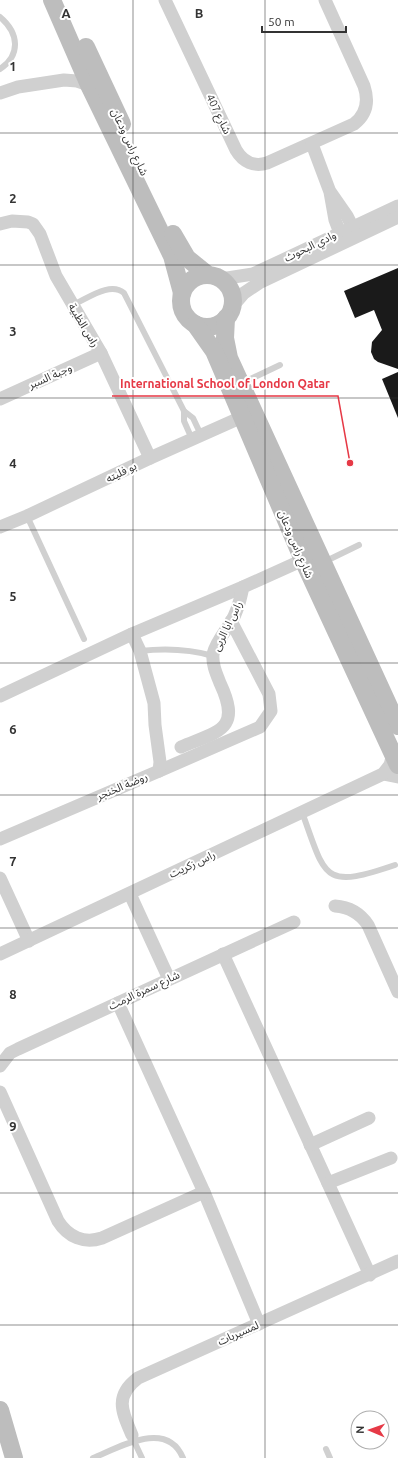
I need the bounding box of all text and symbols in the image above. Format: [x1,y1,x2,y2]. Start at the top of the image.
text: A [61,6,71,20]
text: B [195,6,204,20]
scale bar [262,8,346,34]
text: 50 m [268,15,295,28]
text: 1 [9,59,17,73]
street label: شارع 407 [202,92,234,137]
street label: شارع راس ودعان [107,107,151,179]
text: 2 [9,191,17,205]
street label: وادي البحوث [282,228,339,267]
street label: راس الظبية [65,301,102,350]
text: 3 [9,324,17,338]
street label: وجبة السبر [26,361,74,392]
callout: International School of London Qatar [112,372,338,396]
text: International School of London Qatar [120,377,330,390]
text: 4 [9,456,17,470]
street label: بو فليته [104,459,139,485]
street label: شارع راس ودعان [274,508,316,581]
text: 5 [9,589,17,603]
street label: راس ابا الربى [210,599,245,653]
text: 6 [9,722,17,736]
street label: روضة الخنجر [94,770,150,803]
street label: راس زكريت [167,848,217,881]
text: 7 [9,854,17,868]
street label: شارع سمرة الرمث [107,968,183,1014]
text: 8 [9,987,17,1001]
text: 9 [9,1119,17,1133]
street label: لمسيربات [216,1319,261,1348]
north arrow [350,1410,390,1450]
text: N [354,1425,366,1434]

